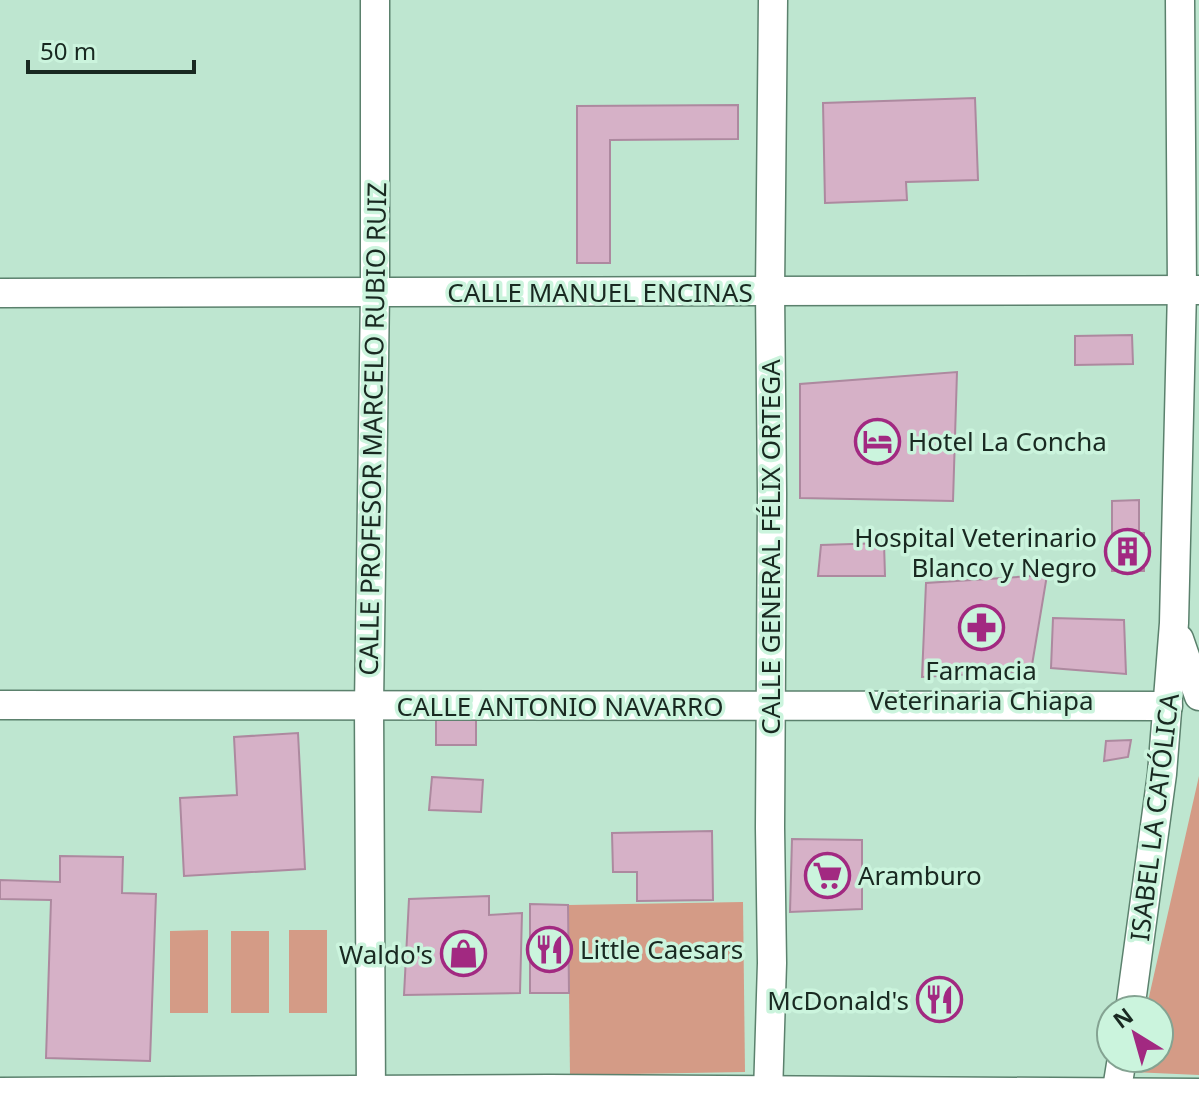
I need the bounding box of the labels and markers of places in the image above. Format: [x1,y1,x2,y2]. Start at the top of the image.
hotel icon: Hotel La Concha [853,417,901,465]
place label: Hotel La Concha [908,423,1107,459]
place label: Hospital Veterinario Blanco y Negro [854,519,1097,585]
building icon: Hospital Veterinario Blanco y Negro [1104,528,1152,576]
pharmacy icon: Farmacia Veterinaria Chiapa [957,603,1005,651]
place label: Farmacia Veterinaria Chiapa [868,652,1094,718]
supermarket icon: Aramburo [803,851,851,899]
place label: Aramburo [858,857,982,893]
restaurant icon: Little Caesars [525,925,573,973]
shop icon: Waldo's [440,930,488,978]
place label: Little Caesars [580,931,743,967]
place label: Waldo's [339,936,433,972]
restaurant icon: McDonald's [916,976,964,1024]
place label: McDonald's [767,982,909,1018]

